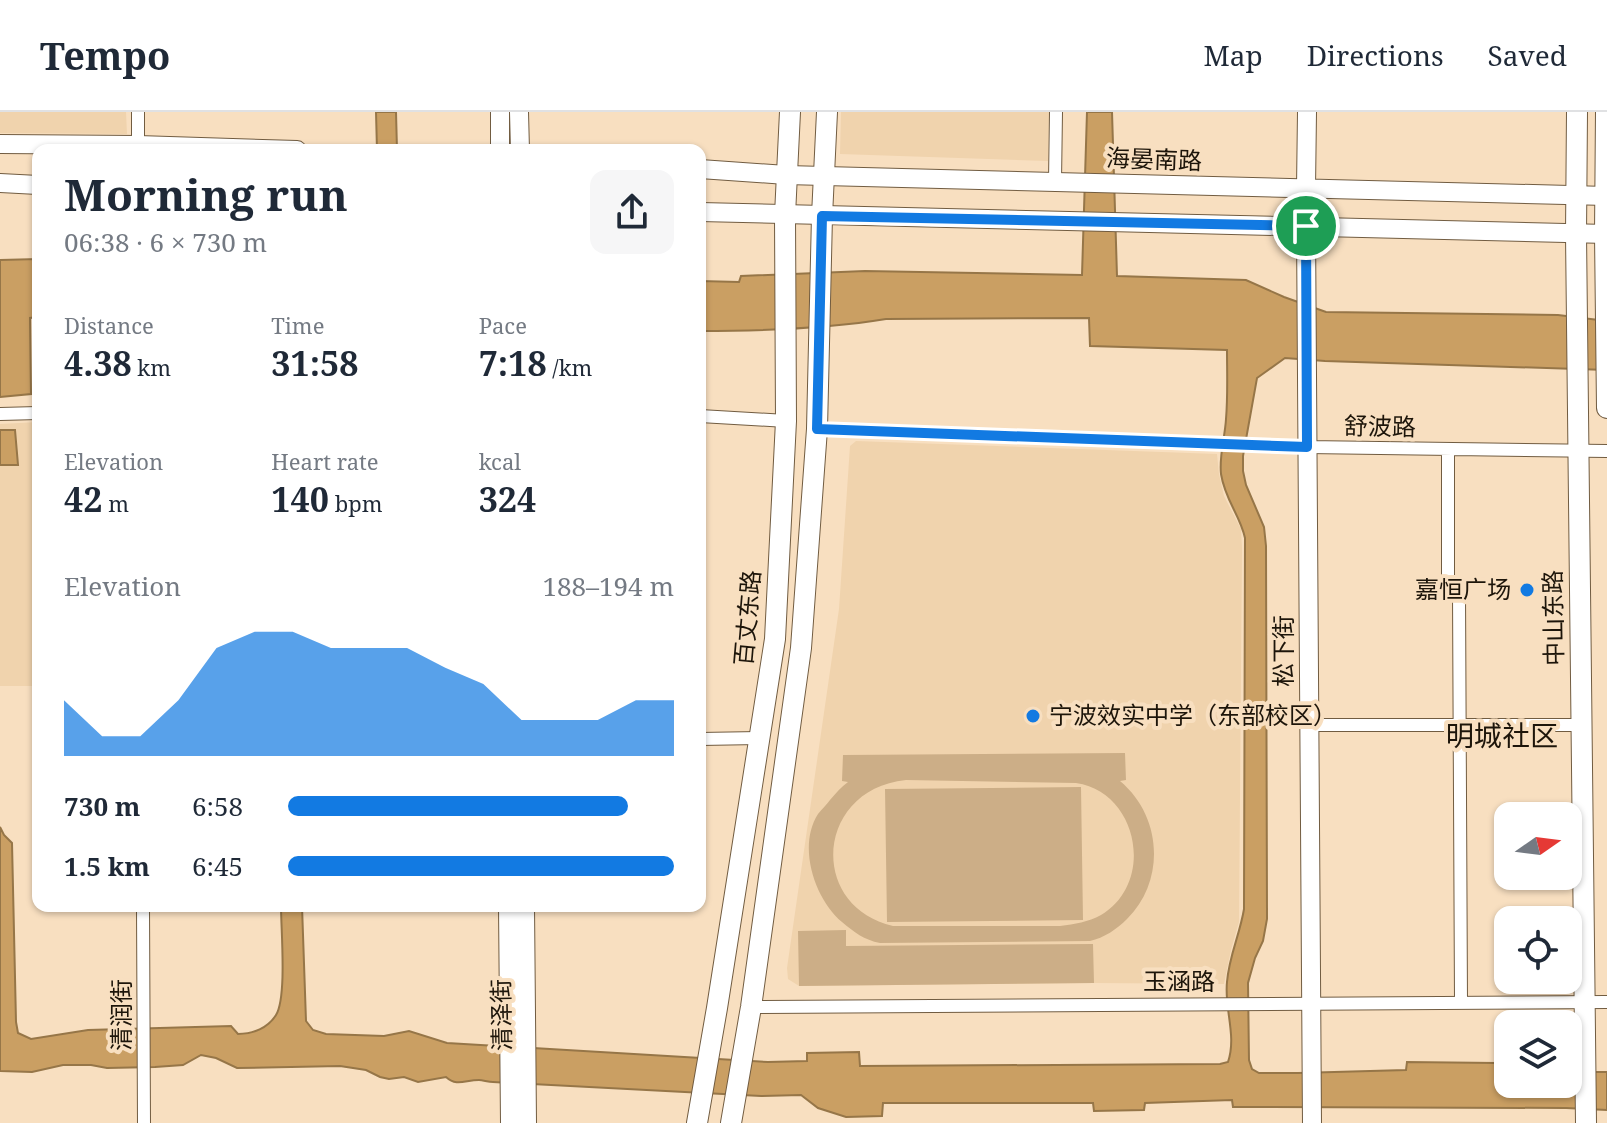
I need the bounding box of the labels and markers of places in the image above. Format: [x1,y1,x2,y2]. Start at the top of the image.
pin [1272,192,1340,260]
place label: 嘉恒广场 [1415,572,1511,605]
marker: 嘉恒广场 [1518,581,1536,599]
place label: 宁波效实中学（东部校区） [1049,698,1337,731]
marker: 宁波效实中学（东部校区） [1024,707,1042,725]

